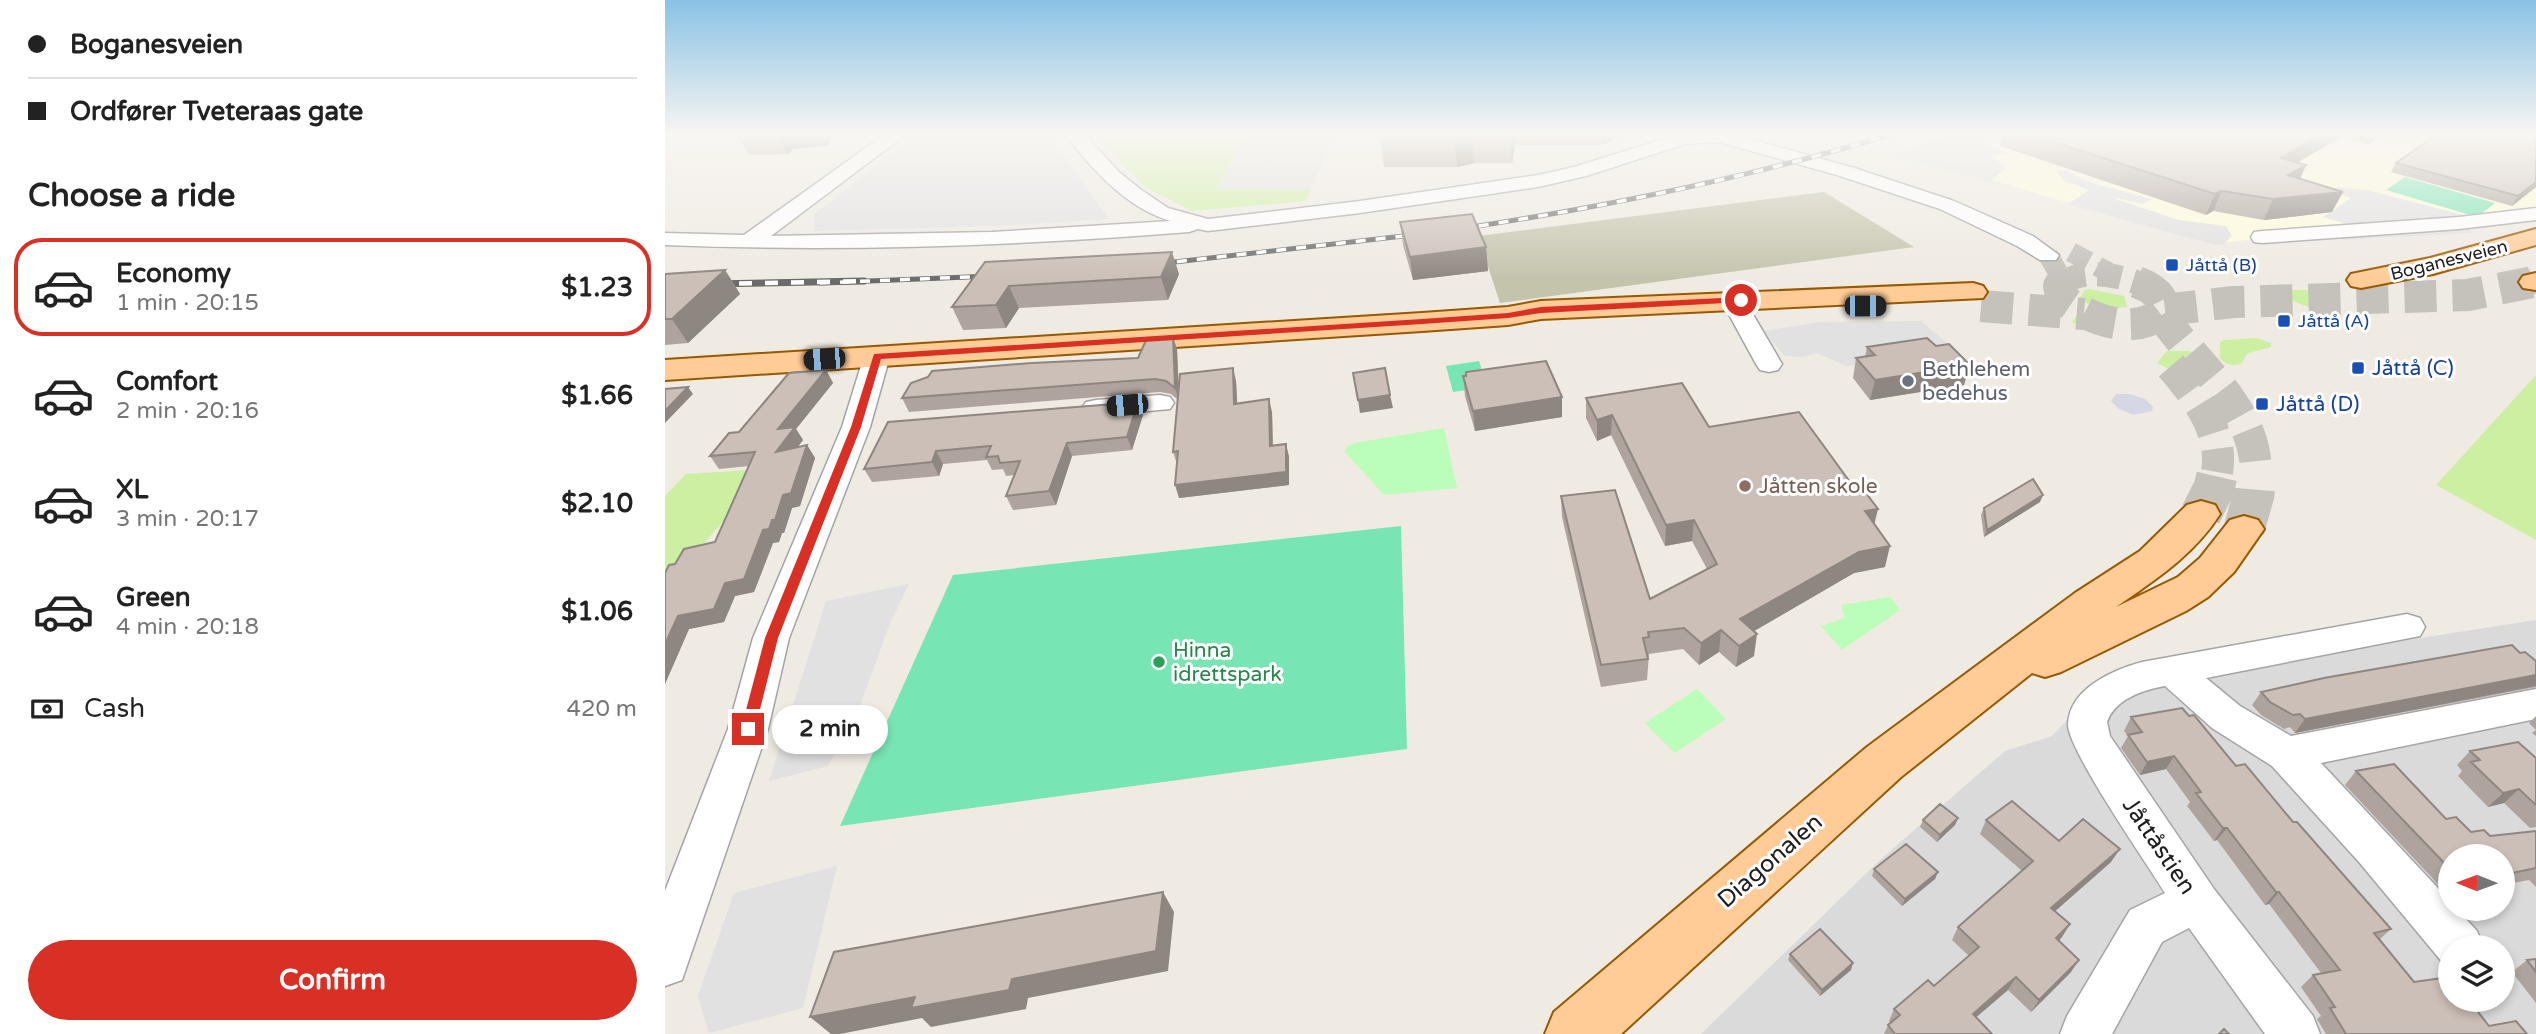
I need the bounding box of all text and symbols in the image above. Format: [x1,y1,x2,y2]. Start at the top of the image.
text: Boganesveien [70,29,243,60]
text: Ordfører Tveteraas gate [70,96,363,127]
text: Choose a ride [28,177,235,215]
street label: Boganesveien [2388,235,2510,285]
place label: Jåttå (B) [2186,254,2257,276]
icon: car [32,256,95,319]
marker: Jåttå (B) [2164,257,2180,273]
text: Economy [116,258,231,289]
text: $1.23 [561,272,633,303]
route start [1725,284,1757,316]
text: 1 min · 20:15 [116,289,259,317]
car [1845,296,1887,317]
place label: Jåttå (A) [2298,310,2369,332]
marker: Jåttå (A) [2276,313,2292,329]
car [803,347,846,371]
place label: Jåttå (C) [2372,356,2454,381]
place label: Bethlehem bedehus [1922,357,2030,406]
marker: Jåttå (C) [2350,360,2366,376]
icon: car [32,364,95,427]
text: Comfort [116,366,218,397]
marker: Bethlehem bedehus [1900,373,1916,389]
text: $1.66 [561,380,633,411]
place label: Jåttå (D) [2276,392,2359,417]
car [1106,393,1149,417]
marker: Jåttå (D) [2254,396,2270,412]
text: 2 min · 20:16 [116,397,259,425]
icon: car [32,472,95,535]
text: XL [116,474,148,505]
place label: Jåtten skole [1759,474,1878,499]
marker: Jåtten skole [1737,478,1753,494]
text: $2.10 [561,488,633,519]
text: 3 min · 20:17 [116,505,259,533]
icon: car [32,580,95,643]
text: Green [116,582,191,613]
text: $1.06 [561,596,633,627]
text: 4 min · 20:18 [116,613,259,641]
place label: Hinna idrettspark [1173,638,1282,687]
marker: Hinna idrettspark [1151,654,1167,670]
icon: cash [28,690,66,728]
text: Cash [84,693,145,724]
text: 420 m [567,695,637,723]
callout: 2 min [773,704,888,754]
route end [732,713,764,745]
text: 2 min [799,715,861,743]
street label: Jåttåstien [2116,792,2202,900]
street label: Diagonalen [1712,808,1828,914]
north arrow [2438,844,2515,920]
map controls [2438,844,2515,1012]
button: layers [2438,935,2515,1012]
button: Confirm [28,940,637,1020]

